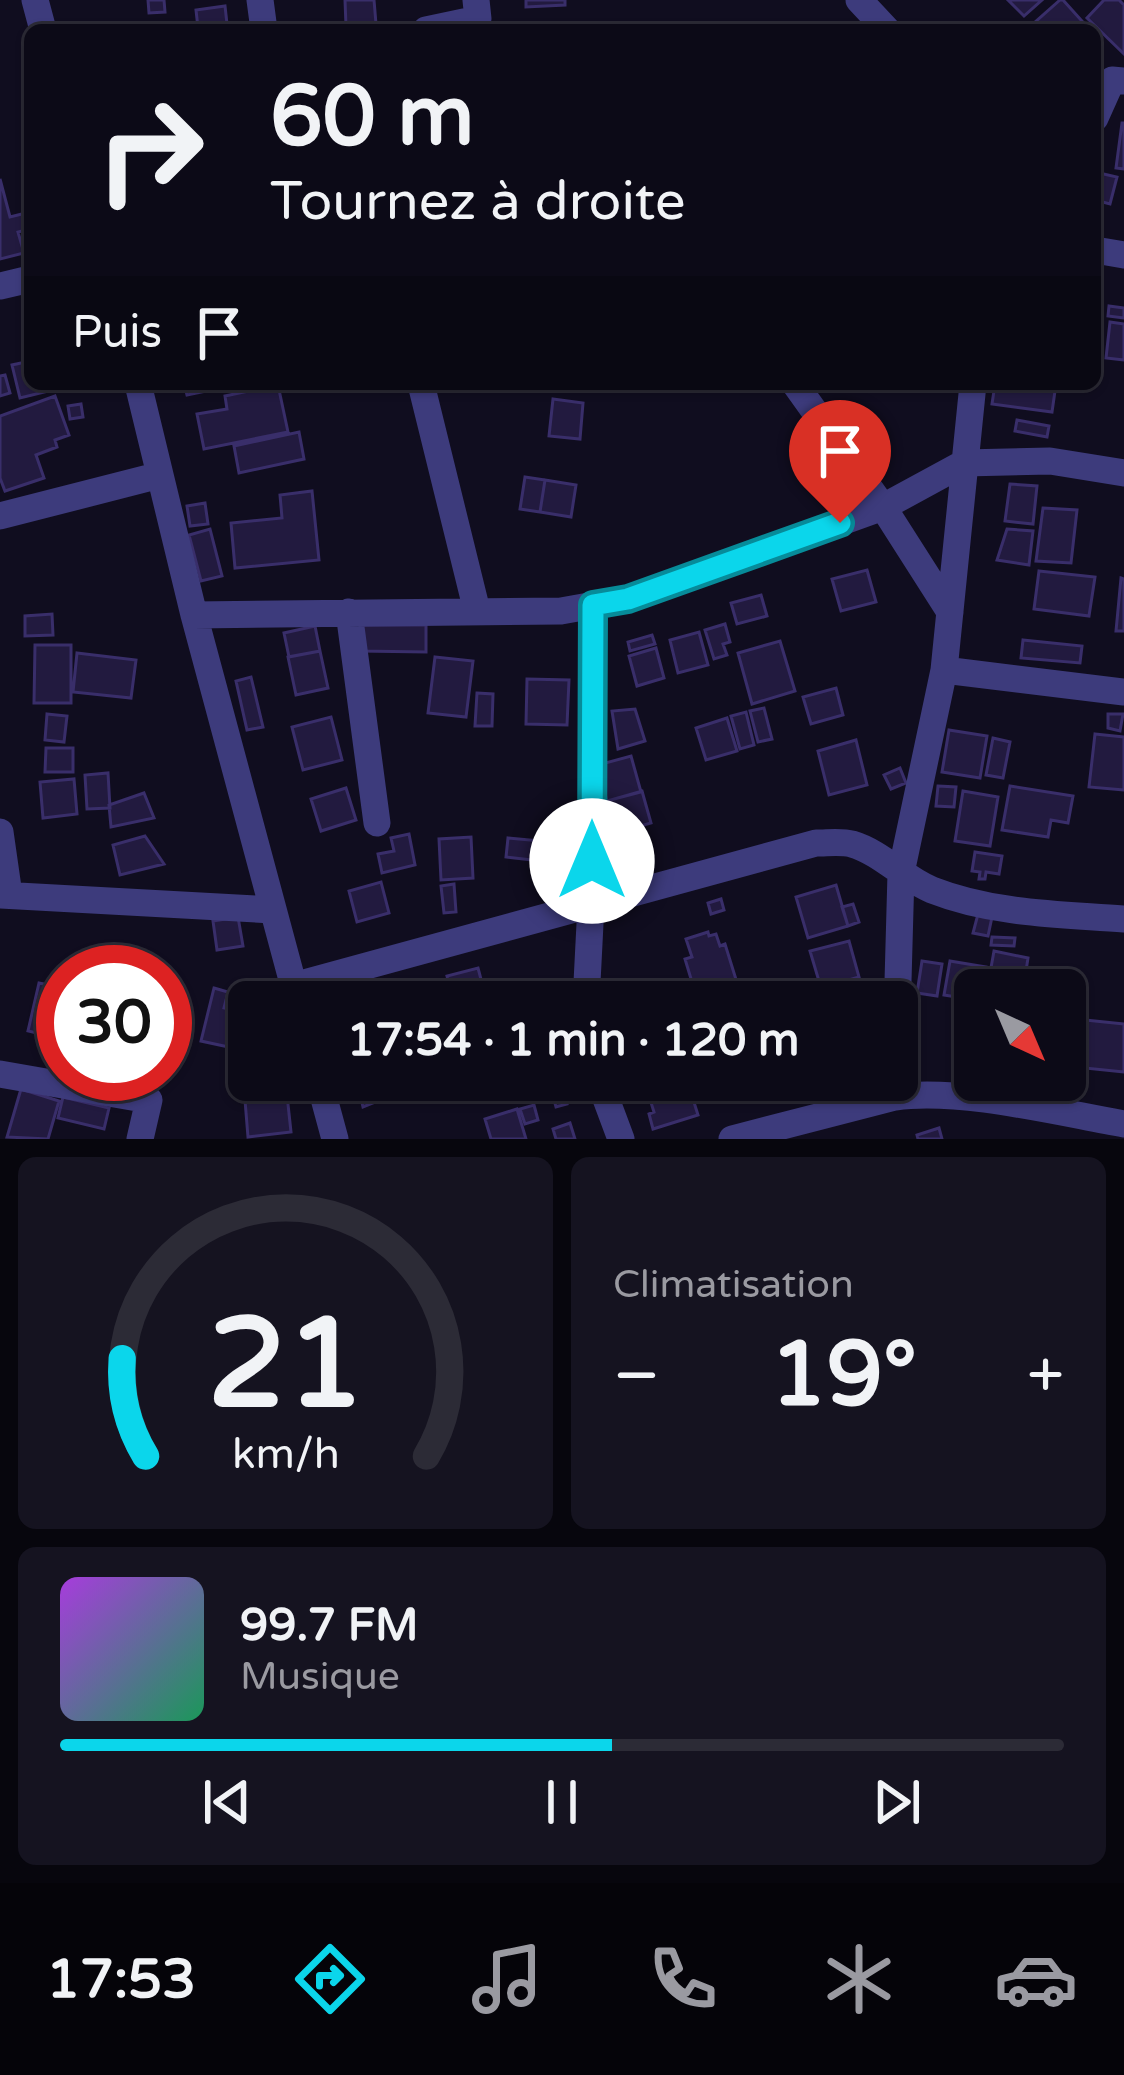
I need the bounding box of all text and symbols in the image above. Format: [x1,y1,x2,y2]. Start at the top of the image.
text: 60 m [270,67,474,168]
icon: right [72,72,228,228]
text: Tournez à droite [270,169,686,234]
icon: arrive [186,300,252,366]
text: Puis [72,306,162,360]
pin [789,400,891,523]
icon: arrive [807,418,873,484]
position arrow [529,798,655,924]
speed limit sign: 30 [36,945,192,1101]
north arrow [954,969,1086,1101]
map controls [954,969,1086,1101]
text: 17:54 · 1 min · 120 m [347,1014,799,1068]
text: Climatisation [613,1261,854,1308]
text: 21 [207,1290,364,1441]
text: 19° [770,1321,917,1430]
text: − [613,1336,660,1416]
text: + [1027,1336,1064,1416]
text: km/h [232,1429,339,1480]
text: 99.7 FM [240,1599,419,1653]
text: Musique [240,1653,400,1700]
icon: previous [194,1769,260,1835]
icon: pause [529,1769,595,1835]
icon: next [864,1769,930,1835]
icon: directions [288,1937,372,2021]
icon: music [465,1937,549,2021]
icon: phone [641,1937,725,2021]
icon: climate [817,1937,901,2021]
icon: car [994,1937,1078,2021]
text: 17:53 [46,1947,196,2012]

